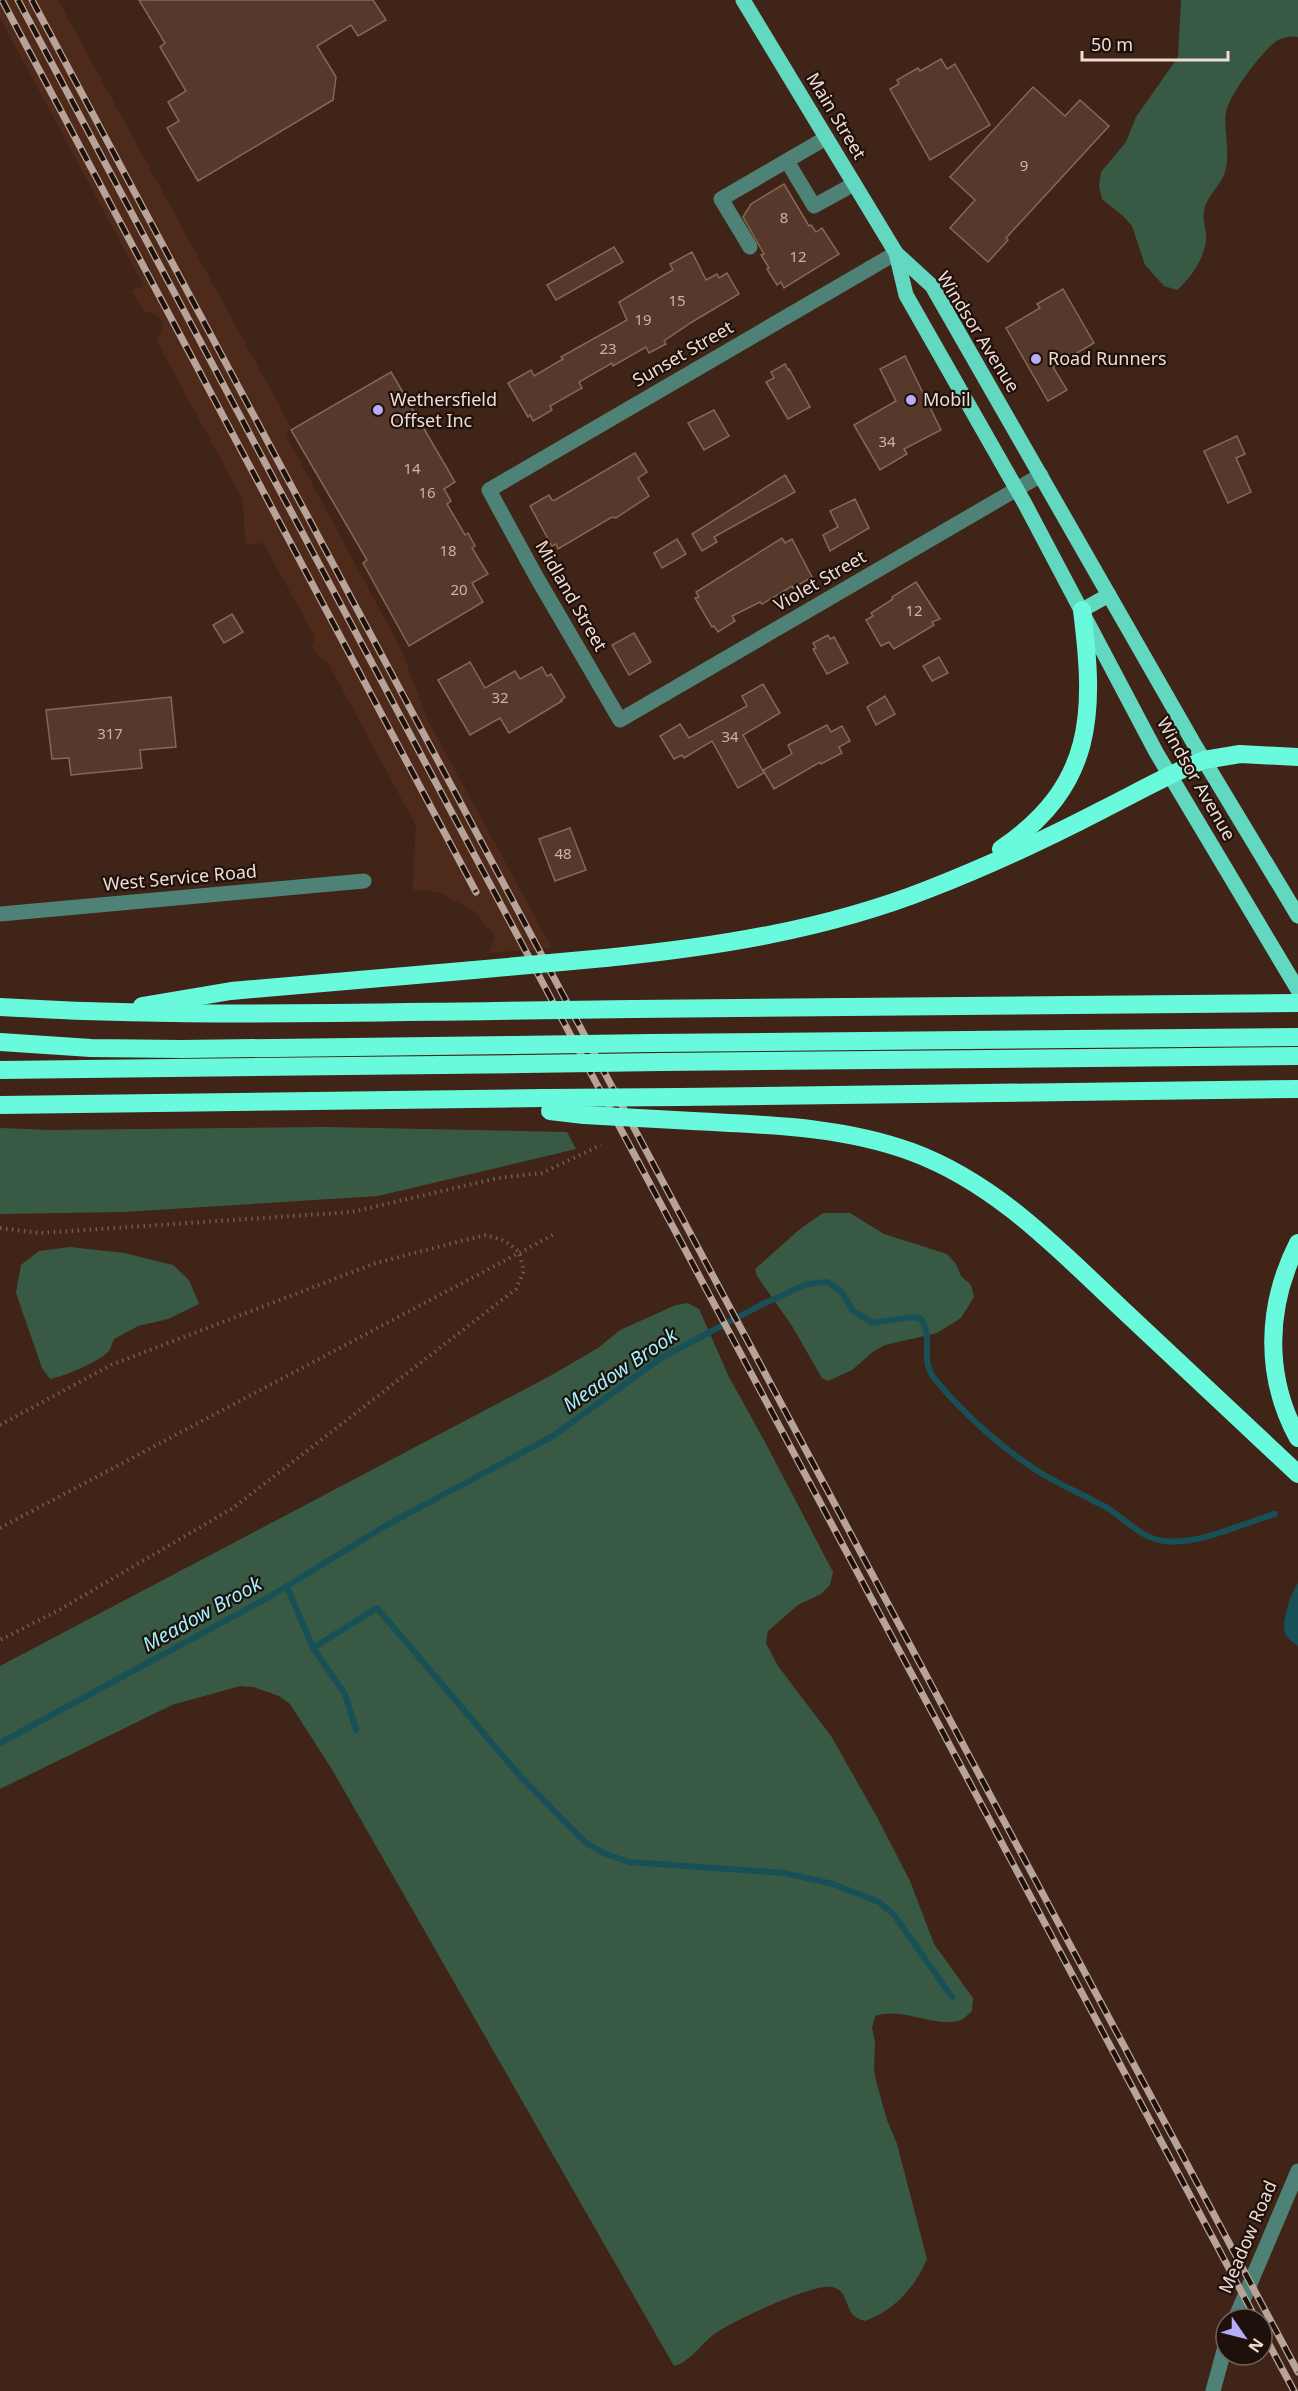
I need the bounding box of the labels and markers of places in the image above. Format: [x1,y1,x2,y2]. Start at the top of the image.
place label: Road Runners [1048,346,1167,370]
marker: Road Runners [1029,352,1043,366]
place label: Wethersfield Offset Inc [390,387,497,432]
place label: Mobil [923,387,971,411]
marker: Mobil [904,393,918,407]
marker: Wethersfield Offset Inc [371,403,385,417]

